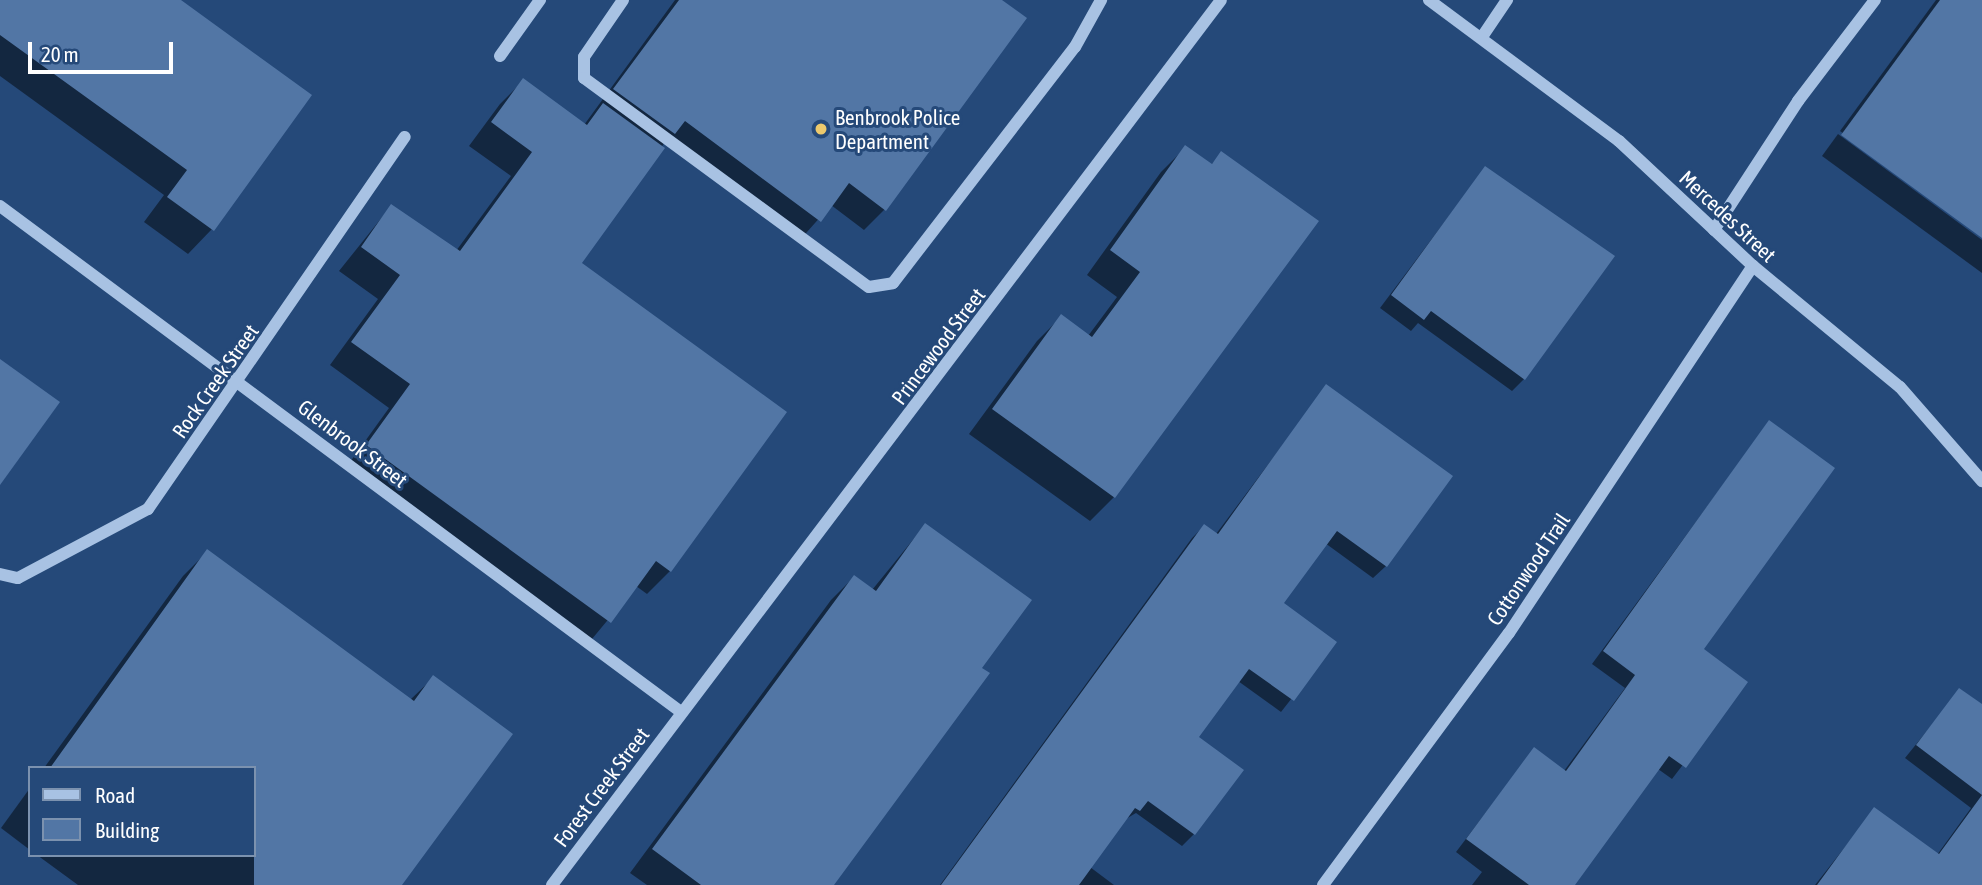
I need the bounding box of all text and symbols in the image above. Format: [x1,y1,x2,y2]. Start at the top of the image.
scale bar [32,28,177,72]
text: 20 m [41,42,79,66]
place label: Benbrook Police Department [835,104,960,154]
marker: Benbrook Police Department [813,121,829,137]
street label: Mercedes Street [1674,165,1782,267]
street label: Princewood Street [886,283,990,409]
street label: Rock Creek Street [167,319,263,443]
street label: Glenbrook Street [293,394,413,492]
street label: Cottonwood Trail [1481,508,1575,630]
street label: Forest Creek Street [548,722,654,852]
legend [28,766,256,857]
text: Road [95,783,135,807]
text: Building [95,818,159,842]

